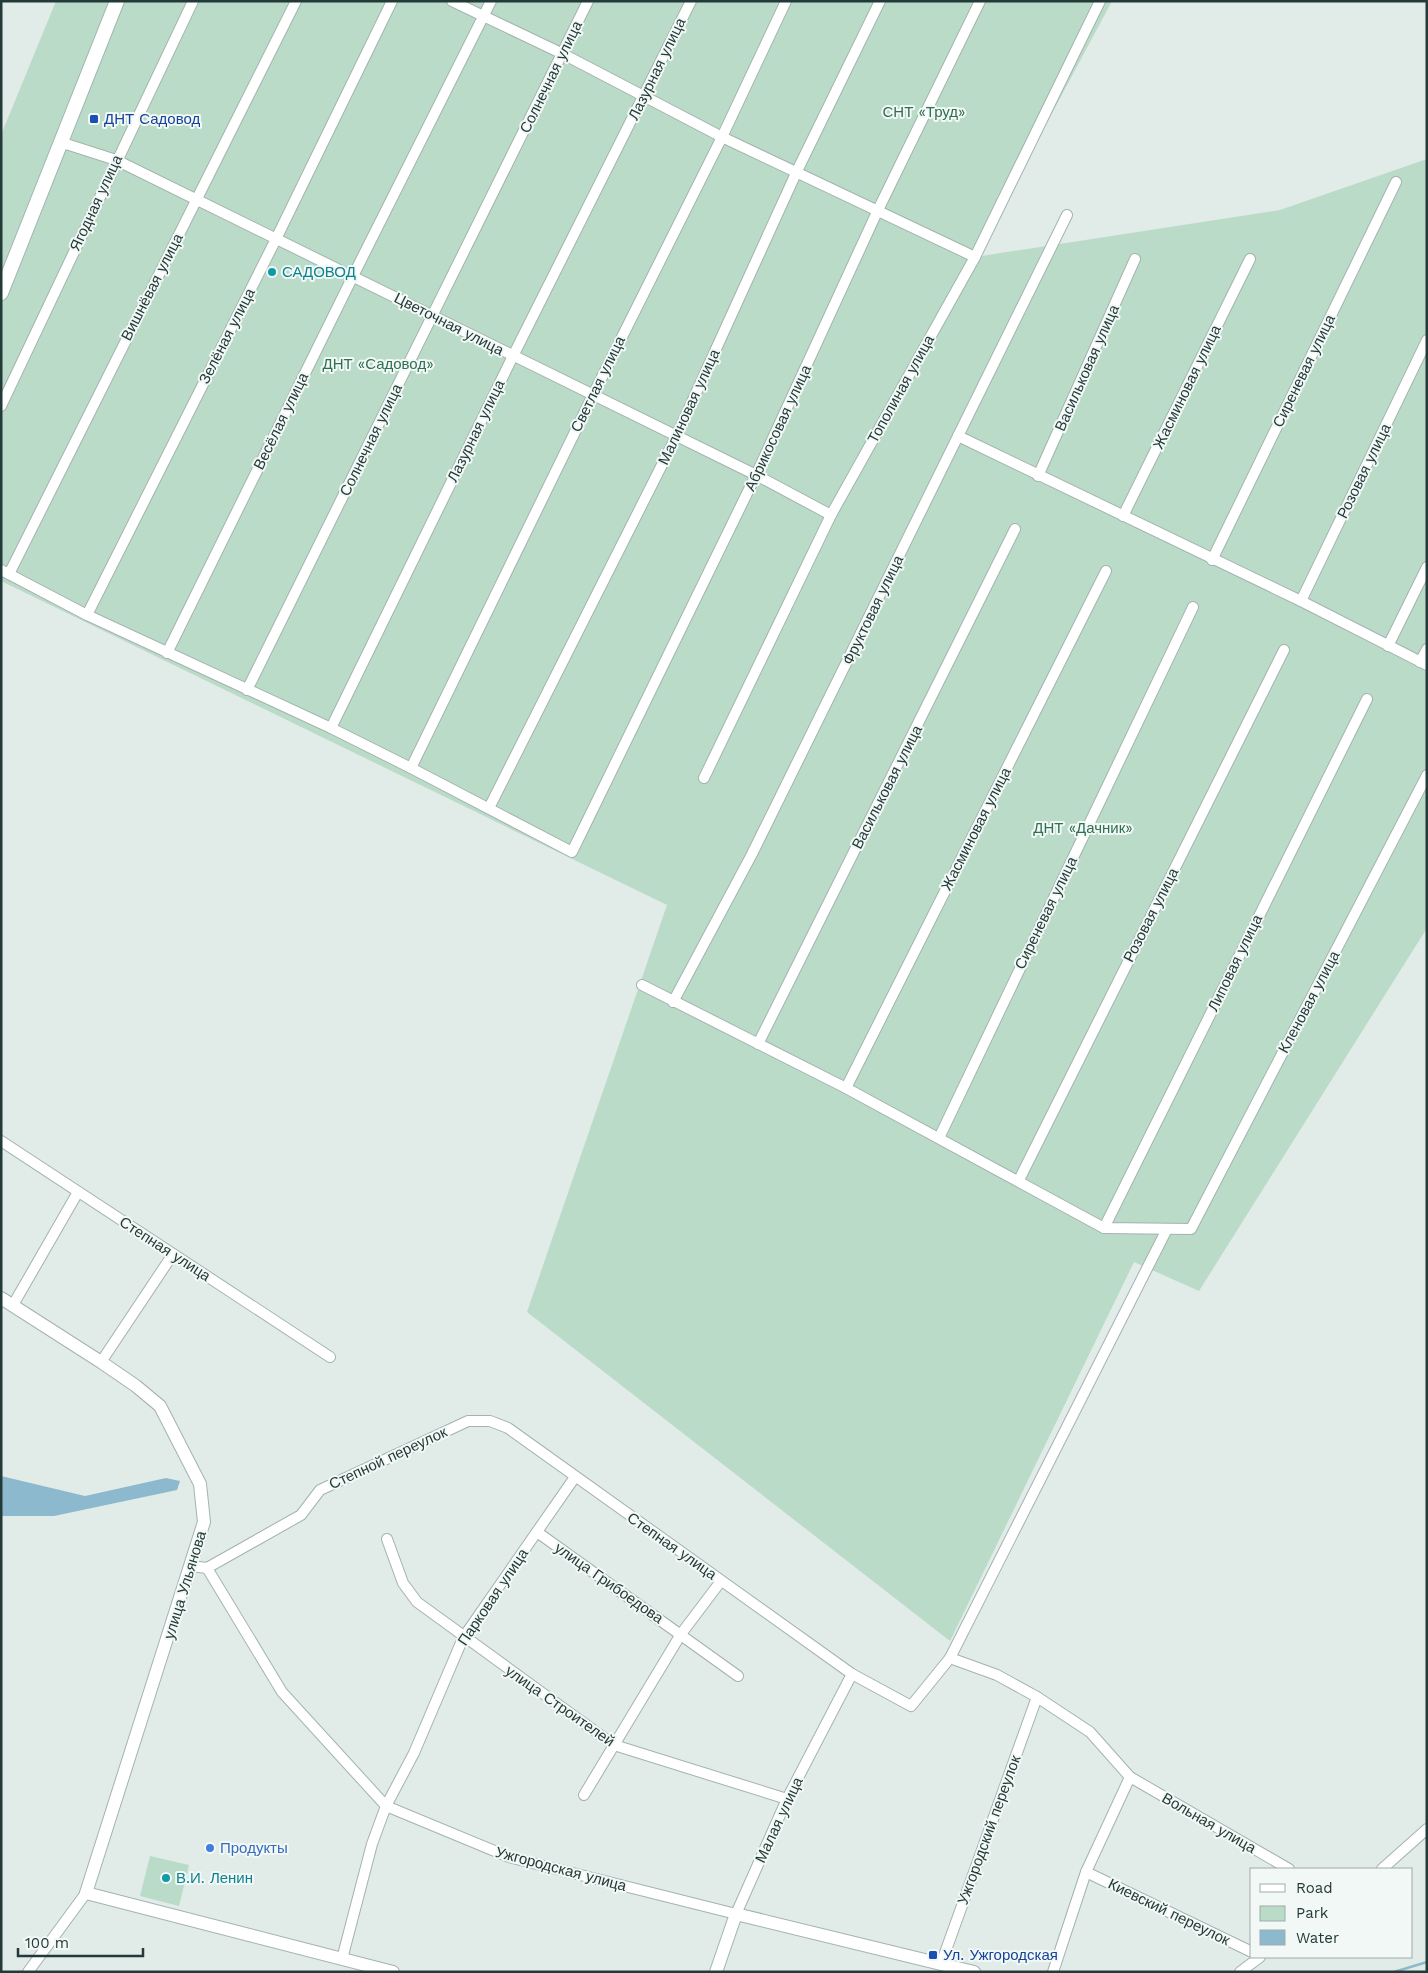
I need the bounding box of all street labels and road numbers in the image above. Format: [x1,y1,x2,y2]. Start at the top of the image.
street label: Лазурная улица [624,14,690,123]
street label: Солнечная улица [516,17,586,136]
street label: Ягодная улица [66,152,126,254]
street label: Вишнёвая улица [117,230,187,344]
street label: Зелёная улица [195,285,259,387]
street label: Цветочная улица [391,289,507,360]
street label: Васильковая улица [1051,301,1123,434]
street label: Сиреневая улица [1269,311,1339,430]
street label: Жасминовая улица [1149,321,1225,452]
street label: Тополиная улица [864,331,938,446]
street label: Светлая улица [567,332,629,435]
street label: Малиновая улица [654,346,724,468]
street label: Абрикосовая улица [741,362,815,494]
street label: Весёлая улица [250,369,313,472]
street label: Лазурная улица [443,376,509,485]
street label: Солнечная улица [336,380,406,499]
street label: Розовая улица [1333,420,1395,521]
street label: Фруктовая улица [839,552,908,668]
street label: Васильковая улица [848,722,926,852]
street label: Жасминовая улица [937,764,1015,894]
street label: Сиреневая улица [1011,853,1081,972]
street label: Розовая улица [1120,864,1183,965]
street label: Липовая улица [1204,911,1266,1014]
street label: Кленовая улица [1275,947,1344,1056]
street label: Степная улица [116,1213,215,1286]
street label: Степной переулок [326,1423,450,1493]
street label: Степная улица [624,1508,721,1584]
street label: улица Ульянова [160,1528,210,1641]
street label: улица Грибоедова [551,1539,667,1628]
street label: Парковая улица [454,1545,532,1649]
street label: улица Строителей [502,1662,618,1750]
street label: Ужгородский переулок [954,1752,1025,1907]
street label: Малая улица [751,1774,807,1866]
street label: Вольная улица [1159,1789,1260,1858]
street label: Ужгородская улица [494,1843,629,1895]
street label: Киевский переулок [1105,1875,1233,1949]

